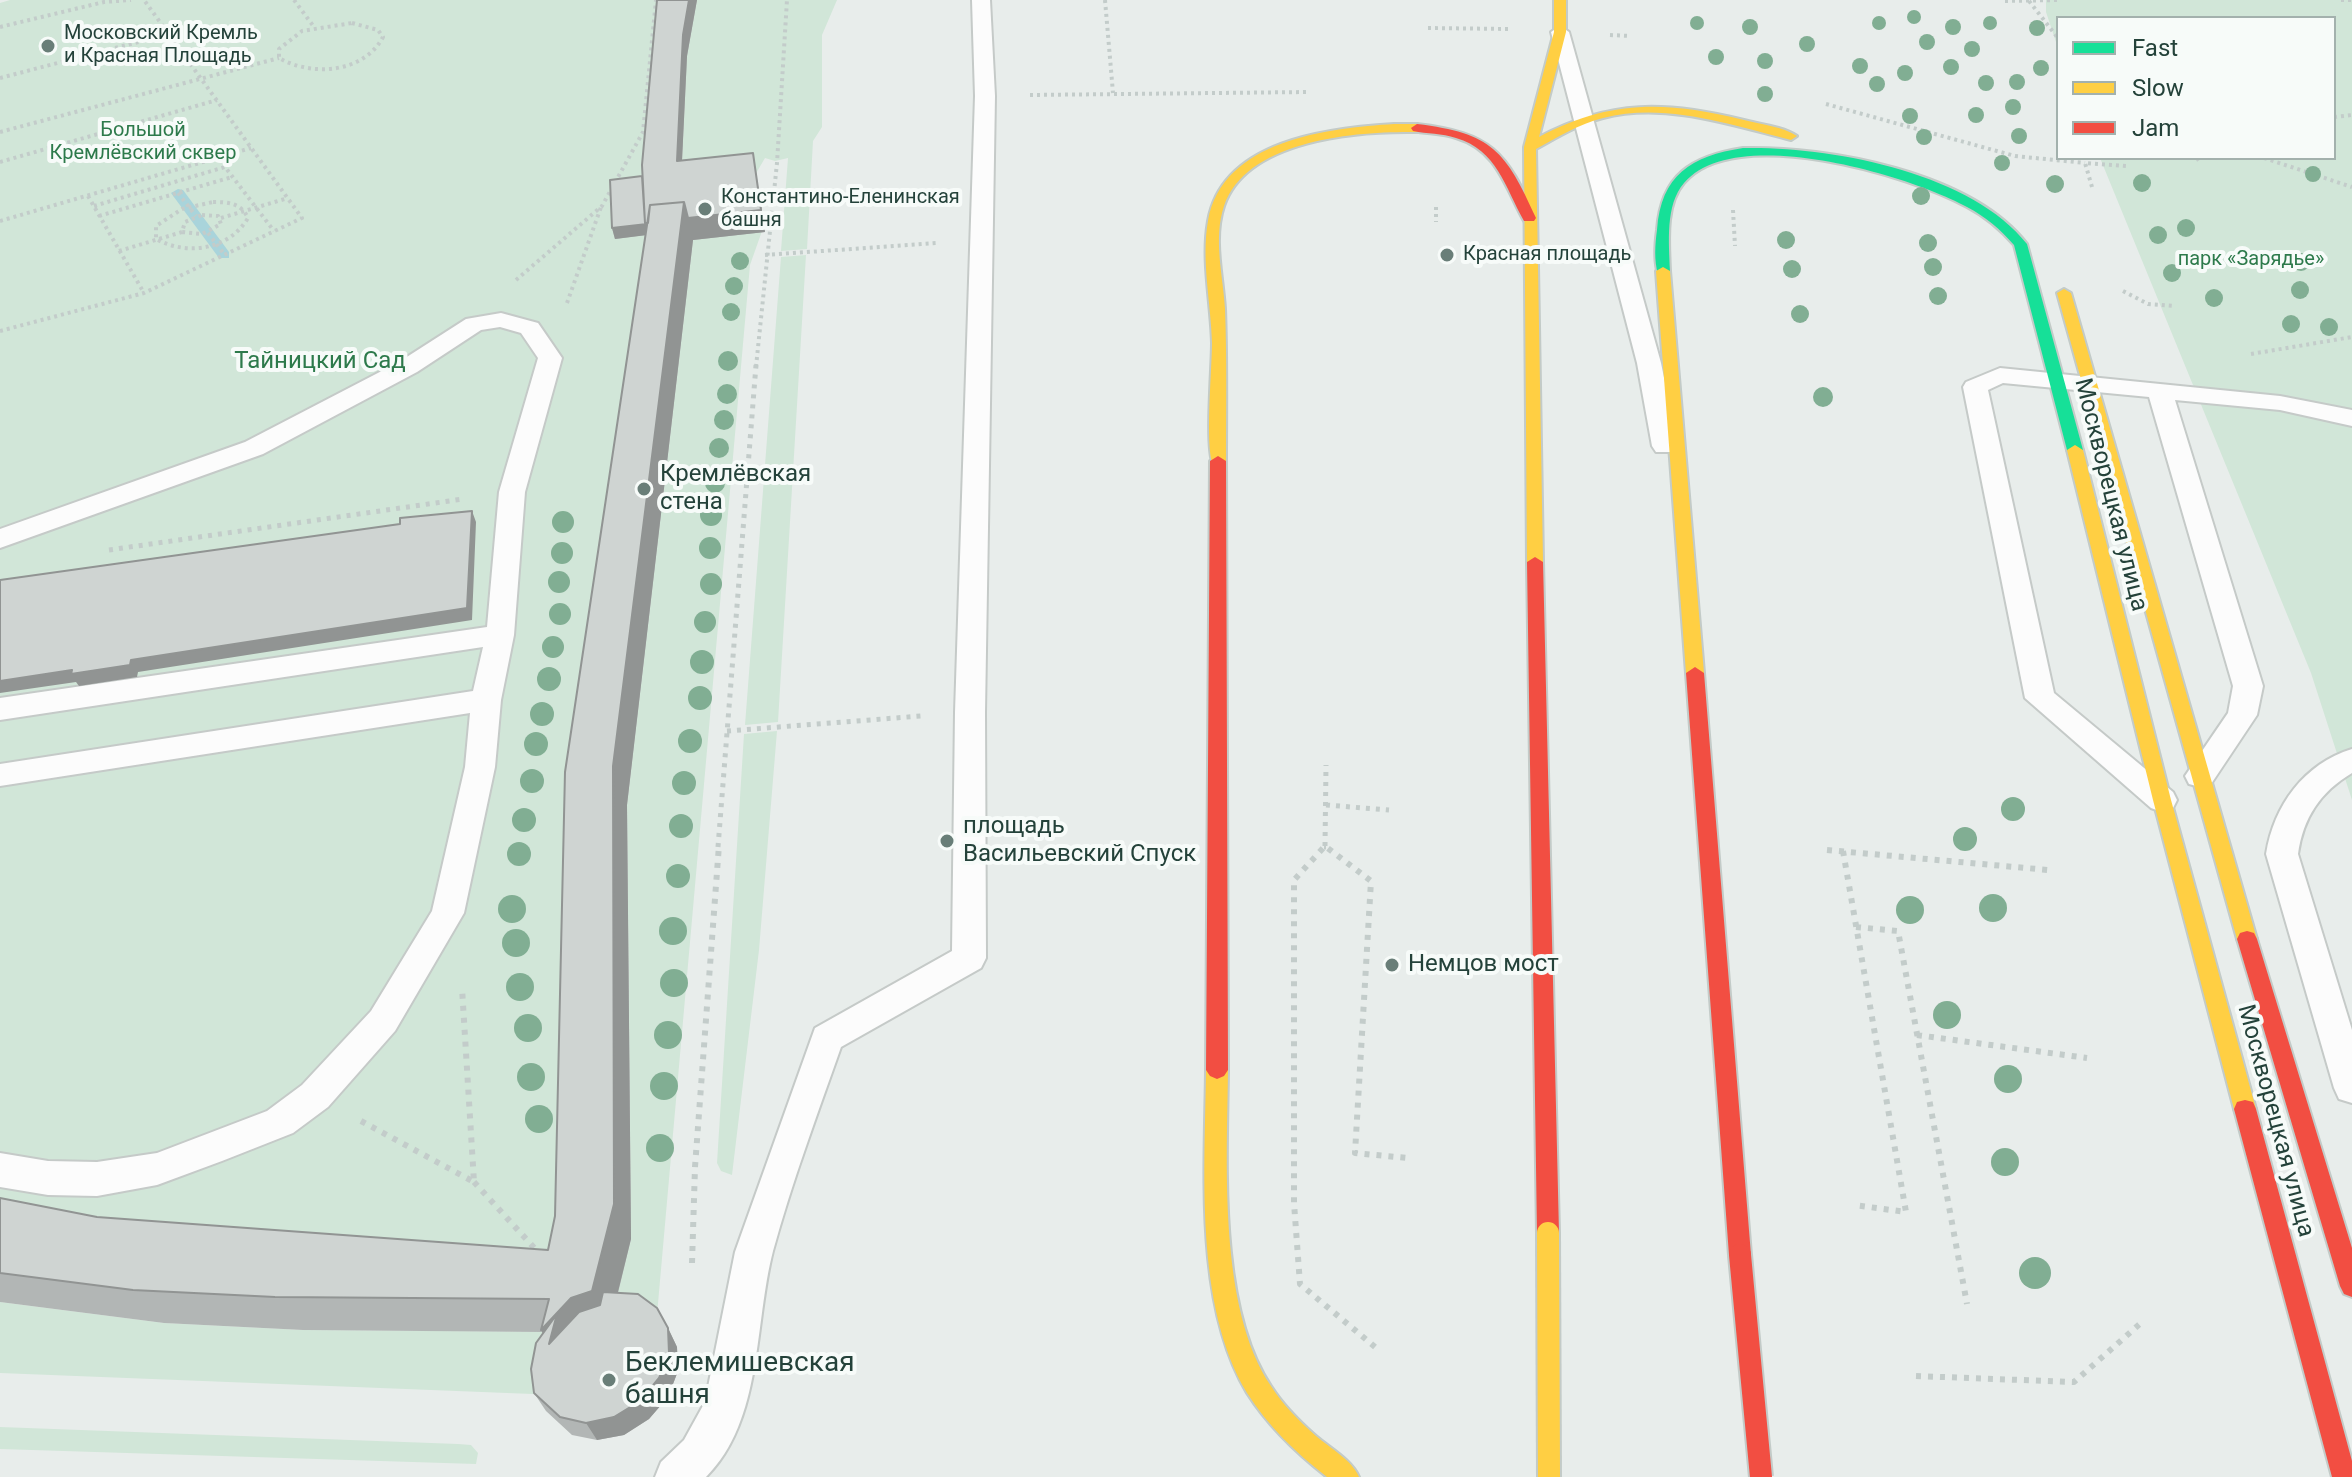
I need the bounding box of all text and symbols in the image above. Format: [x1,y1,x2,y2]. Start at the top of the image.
legend [2056,16,2336,160]
place label: Московский Кремль и Красная Площадь [64,22,258,69]
text: Fast [2132,34,2178,62]
marker: Московский Кремль и Красная Площадь [39,37,57,55]
text: Slow [2132,74,2184,102]
text: Jam [2132,114,2179,142]
park label: Большой Кремлёвский сквер [50,119,236,166]
place label: Константино-Еленинская башня [721,186,960,233]
marker: Константино-Еленинская башня [696,200,714,218]
place label: Красная площадь [1463,243,1631,267]
marker: Красная площадь [1438,246,1456,264]
park label: парк «Зарядье» [2178,248,2324,272]
park label: Тайницкий Сад [234,348,406,376]
street label: Москворецкая улица [2067,376,2153,614]
place label: Кремлёвская стена [660,461,811,517]
marker: Кремлёвская стена [635,480,653,498]
place label: площадь Васильевский Спуск [963,813,1196,869]
marker: площадь Васильевский Спуск [938,832,956,850]
place label: Немцов мост [1408,951,1559,979]
marker: Немцов мост [1383,956,1401,974]
street label: Москворецкая улица [2230,1002,2320,1240]
place label: Беклемишевская башня [625,1347,854,1413]
marker: Беклемишевская башня [600,1371,618,1389]

